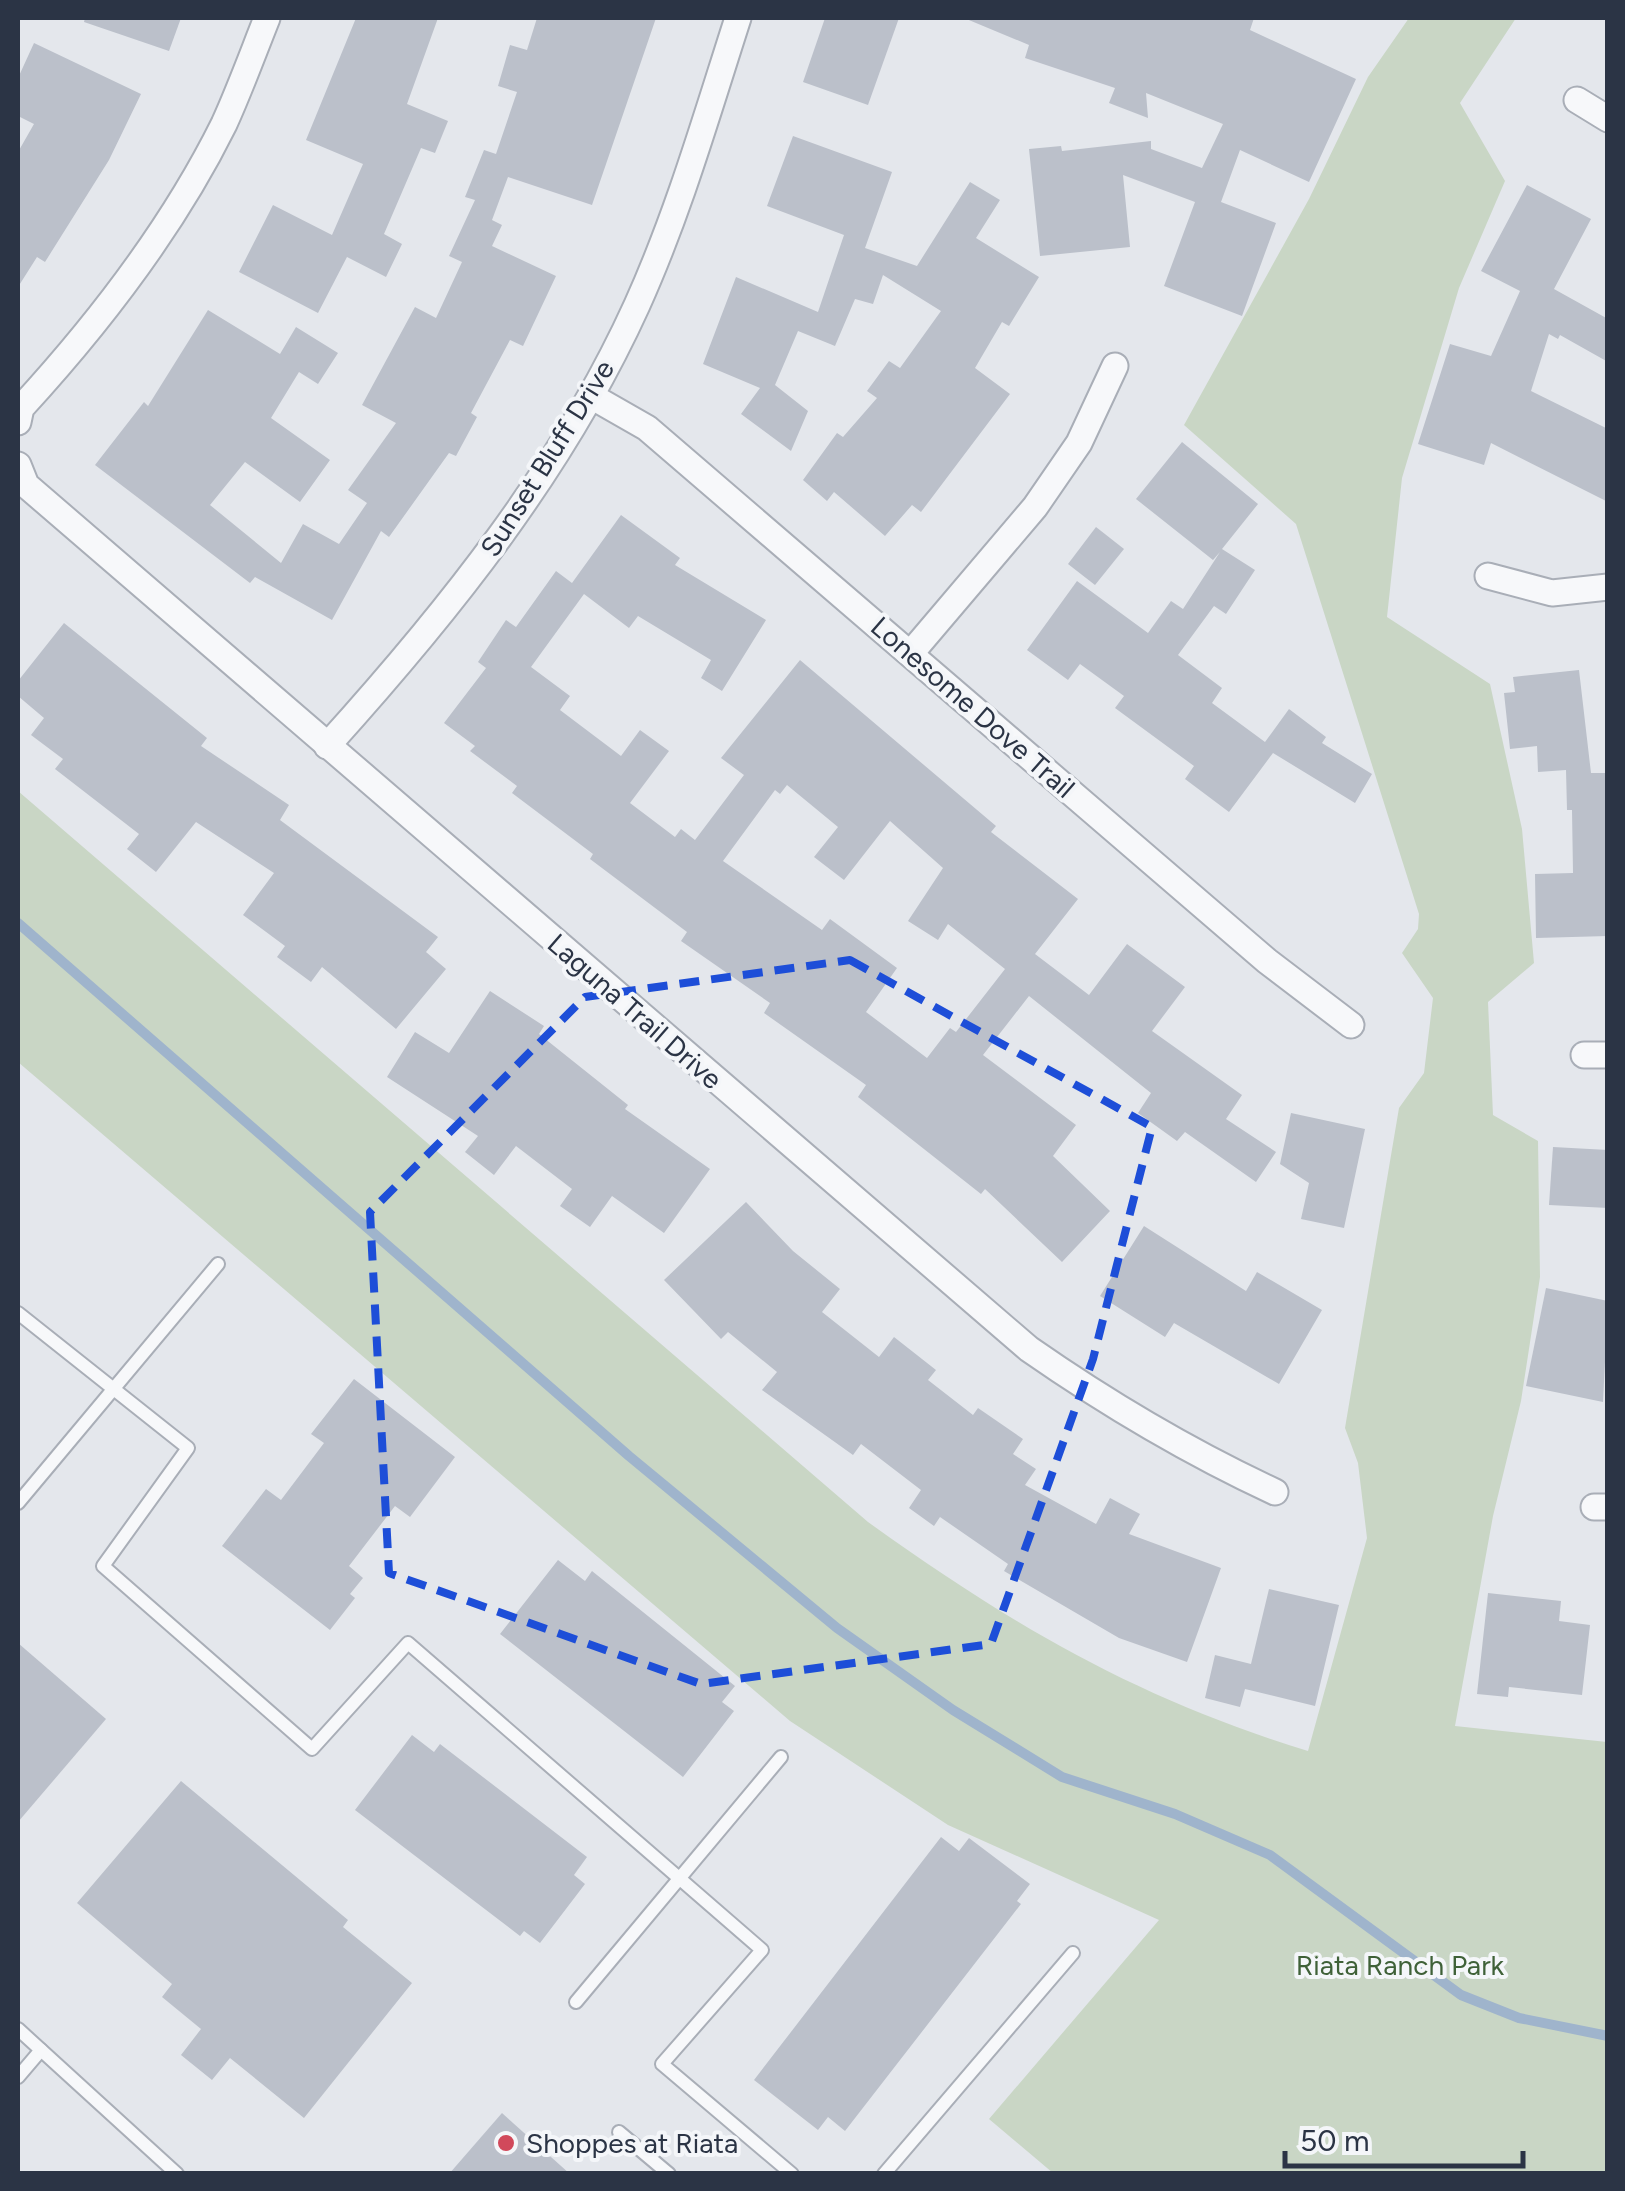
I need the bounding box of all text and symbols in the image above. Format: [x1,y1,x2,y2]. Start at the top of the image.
street label: Sunset Bluff Drive [473,353,621,563]
street label: Lonesome Dove Trail [864,609,1082,805]
street label: Laguna Trail Drive [541,926,729,1096]
park label: Riata Ranch Park [1296,1948,1505,1982]
scale bar [1285,2106,1522,2168]
text: 50 m [1300,2122,1369,2159]
place label: Shoppes at Riata [526,2126,738,2160]
marker: Shoppes at Riata [495,2132,517,2154]

